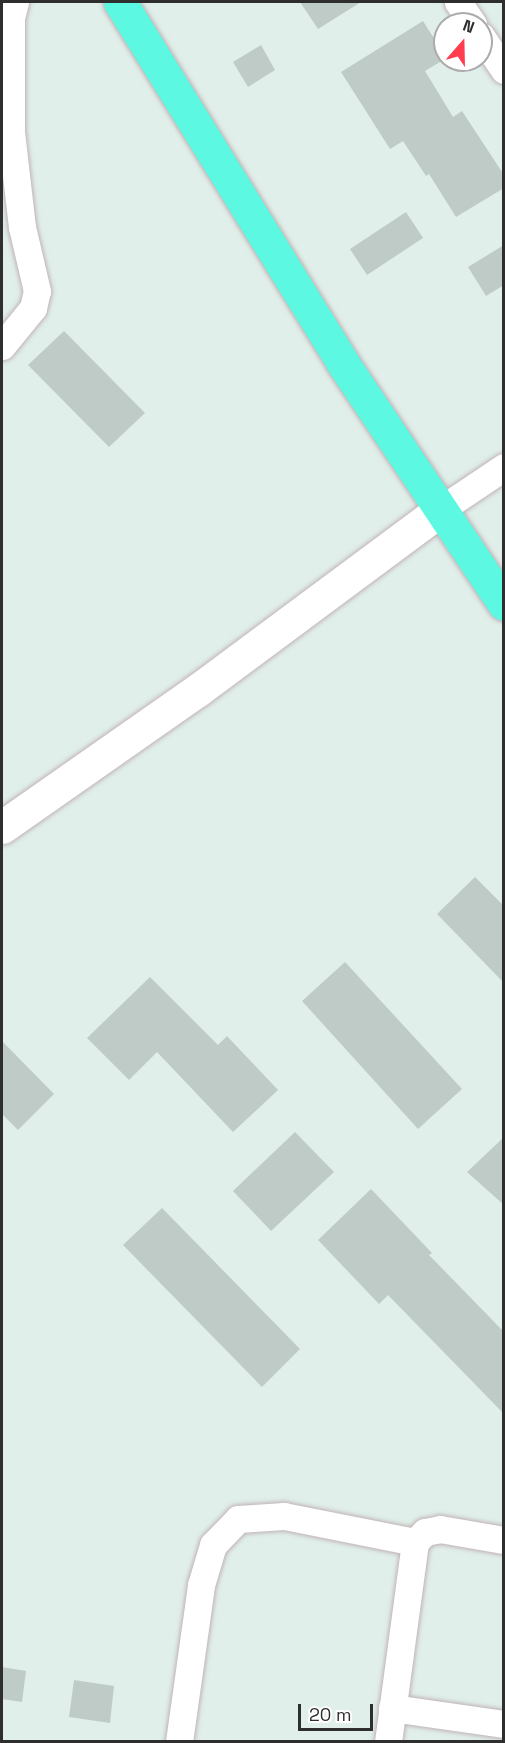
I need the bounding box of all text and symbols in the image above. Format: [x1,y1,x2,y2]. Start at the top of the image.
north arrow [433,12,493,72]
text: N [460,15,477,38]
scale bar [301,1692,376,1730]
text: 20 m [309,1703,352,1726]

